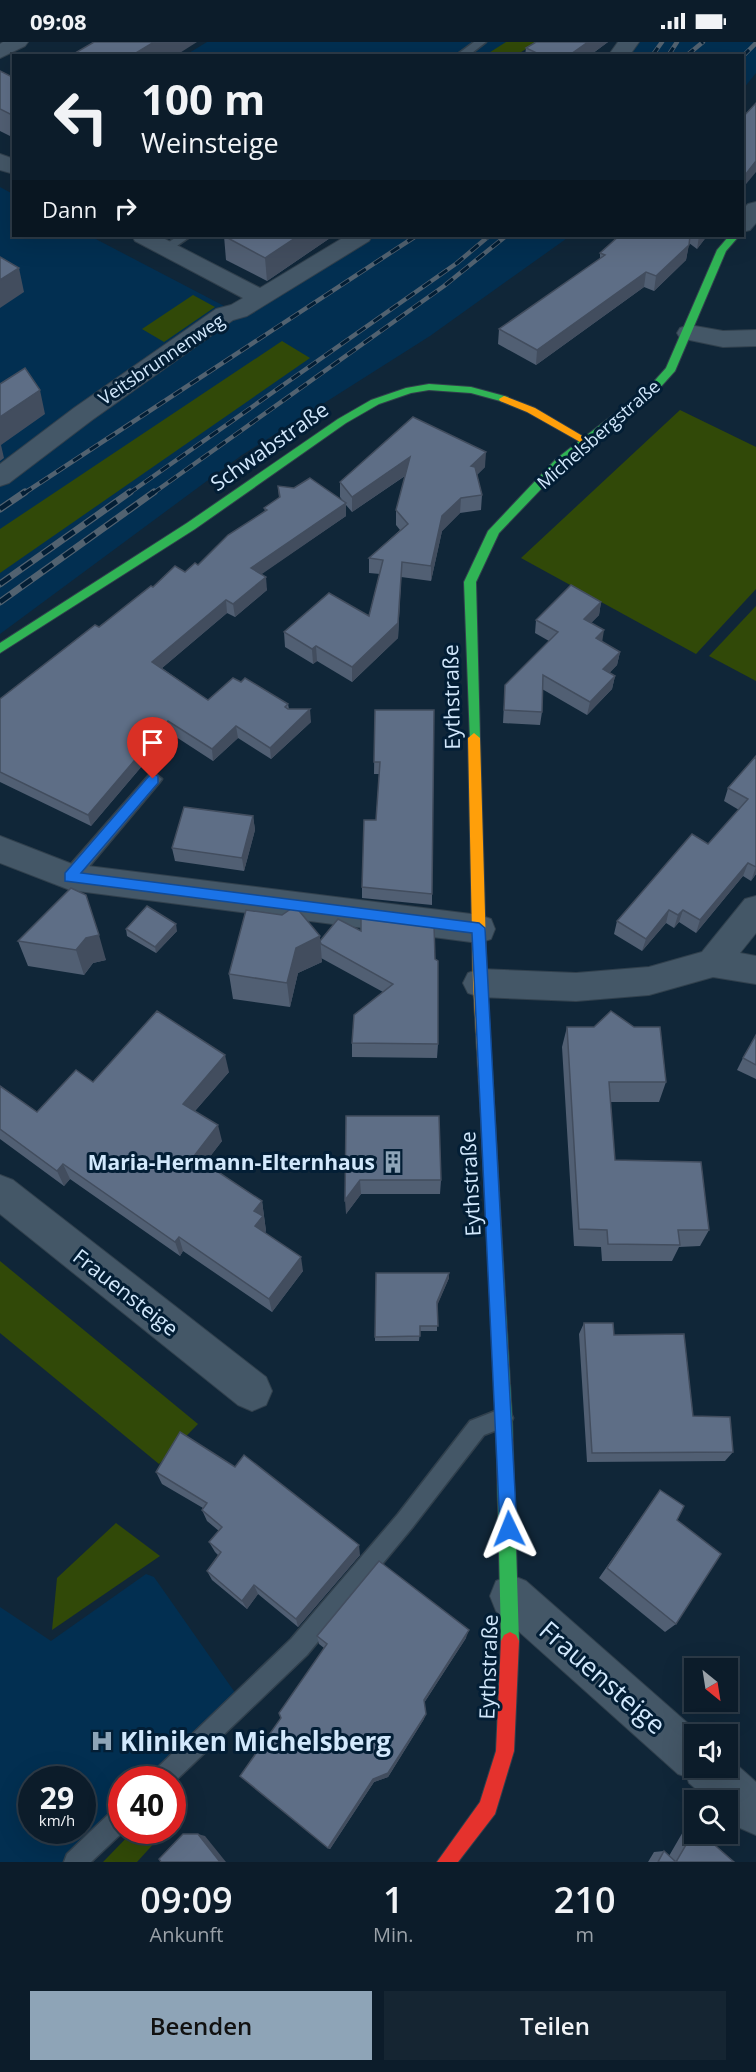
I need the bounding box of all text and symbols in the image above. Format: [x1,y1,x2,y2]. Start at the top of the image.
text: 09:08 [30,6,87,36]
text: 100 m [141,70,265,127]
icon: left [42,78,120,156]
text: Weinsteige [141,124,279,161]
icon: right [109,192,142,225]
text: Dann [42,194,97,224]
street label: Veitsbrunnenweg [93,308,229,410]
street label: Michelsbergstraße [531,374,665,494]
street label: Schwabstraße [205,395,333,497]
street label: Eythstraße [436,644,466,750]
pin [127,717,178,779]
icon: arrive [136,726,169,759]
street label: Eythstraße [453,1131,487,1237]
place label: Maria-Hermann-Elternhaus [88,1148,375,1176]
building icon: Maria-Hermann-Elternhaus [380,1149,406,1175]
street label: Frauensteige [68,1242,184,1342]
position arrow [477,1497,541,1561]
street label: Frauensteige [532,1612,674,1742]
street label: Eythstraße [472,1614,504,1720]
north arrow [684,1658,738,1712]
map controls [684,1658,738,1844]
place label: Kliniken Michelsberg [120,1723,391,1759]
button: sound [684,1724,738,1778]
hospital icon: Kliniken Michelsberg [89,1728,115,1754]
speed limit sign: 40 [108,1766,186,1844]
text: 29 [40,1777,74,1818]
button: search [684,1790,738,1844]
text: km/h [39,1810,75,1830]
text: 09:09 [140,1875,233,1924]
text: 1 [383,1875,404,1924]
text: 210 [554,1875,616,1924]
text: Ankunft [150,1921,223,1948]
text: Min. [373,1921,413,1948]
text: m [575,1921,594,1948]
button: Beenden [30,1991,372,2060]
button: Teilen [384,1991,726,2060]

